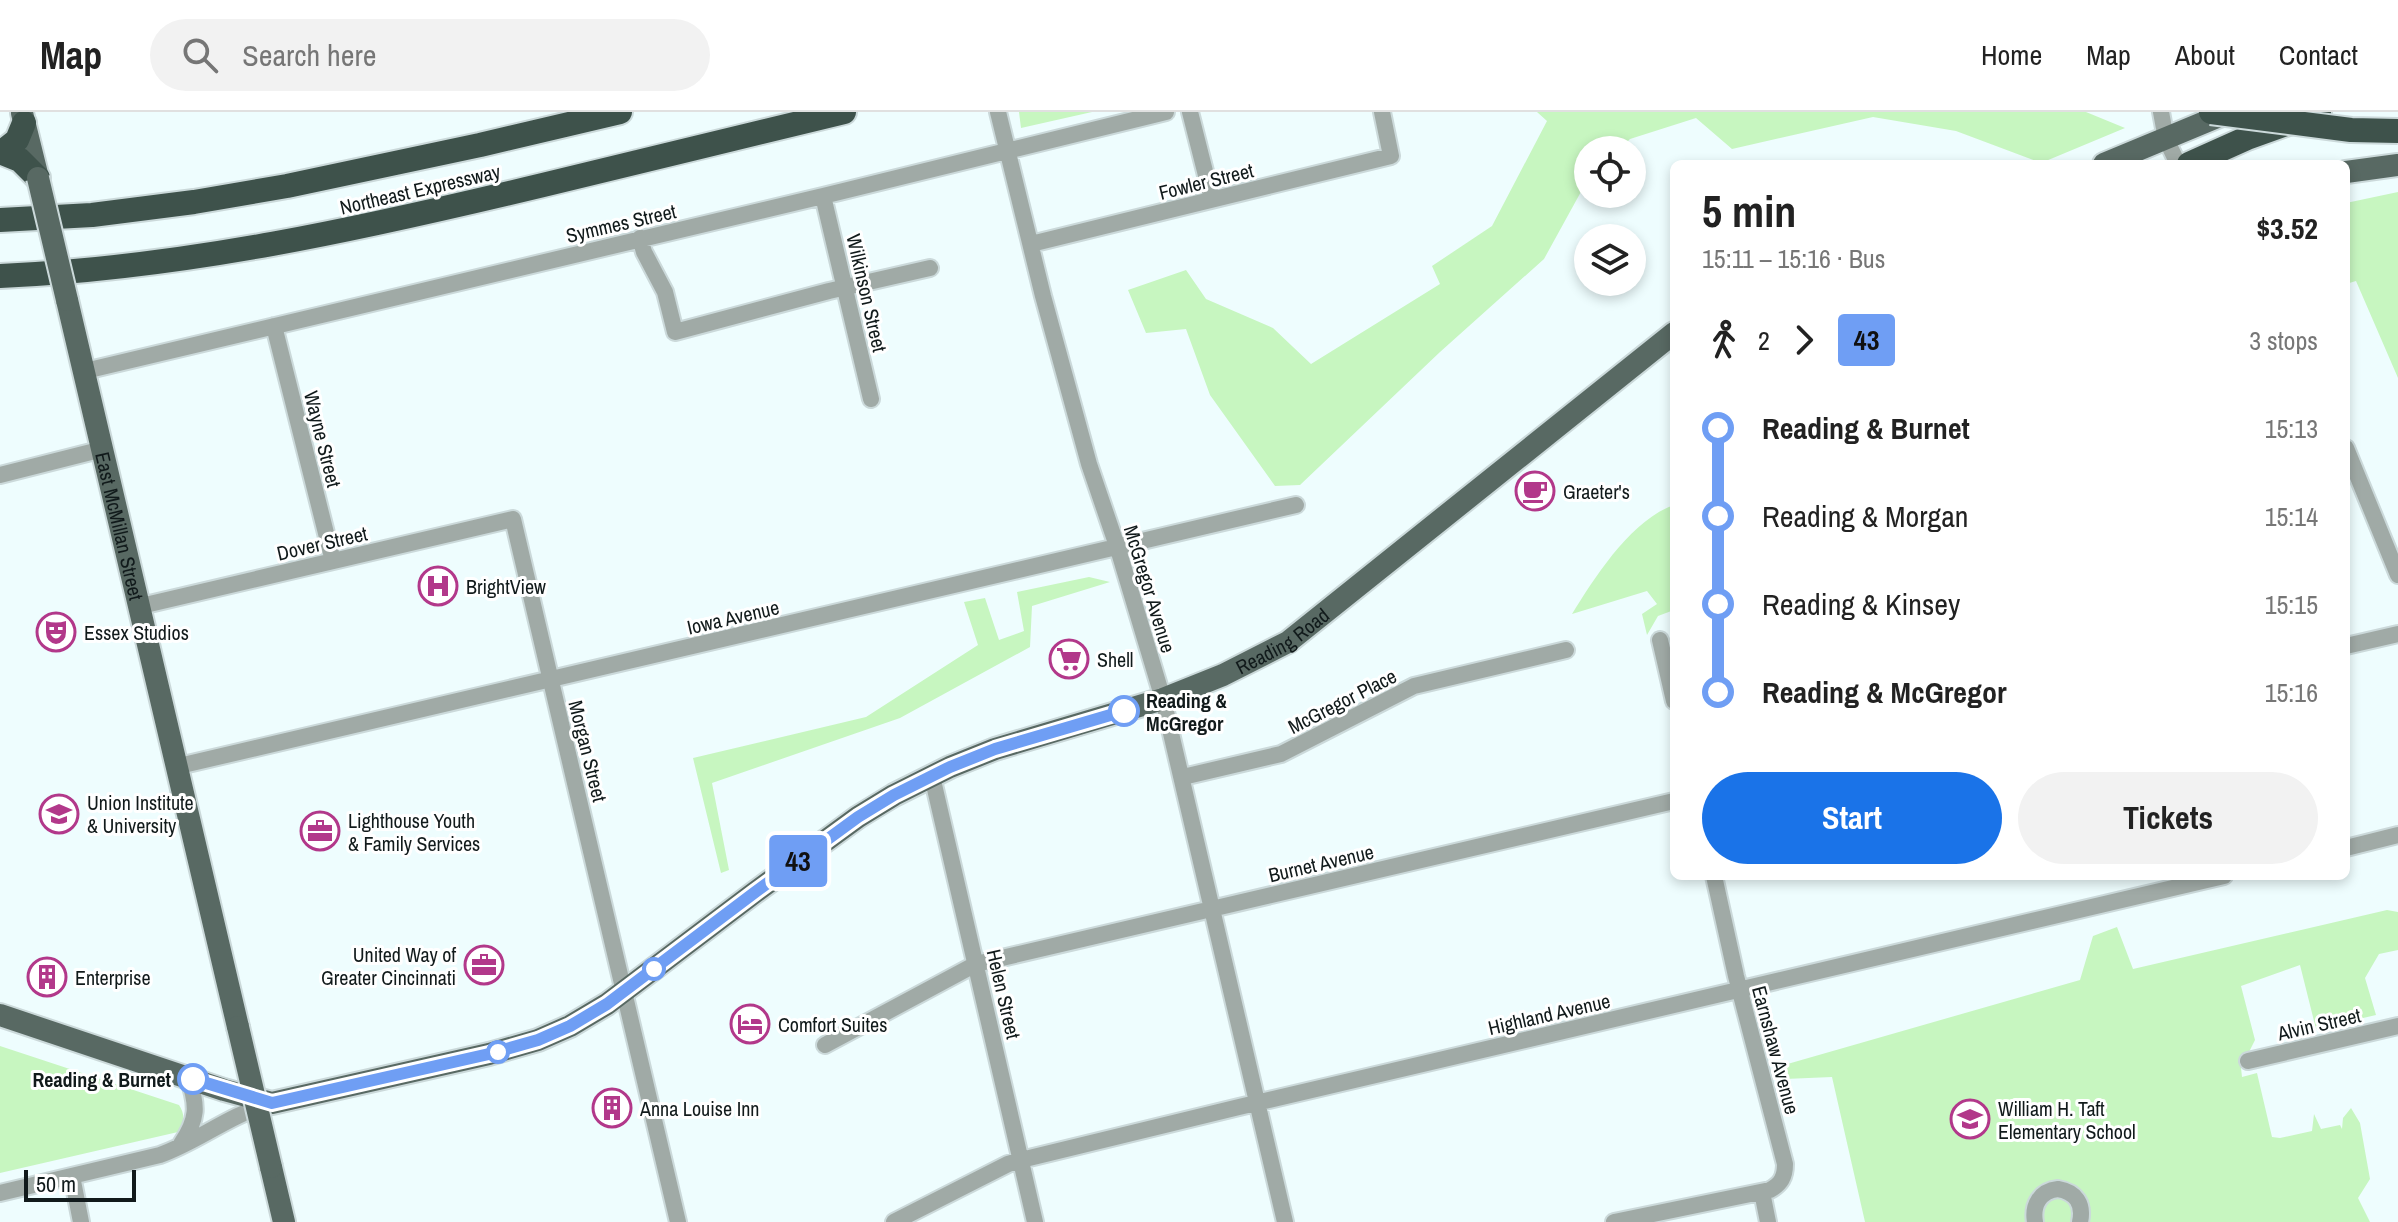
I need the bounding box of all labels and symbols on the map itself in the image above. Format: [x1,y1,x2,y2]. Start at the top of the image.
street label: Fowler Street [1156,156,1257,206]
street label: Northeast Expressway [337,157,504,221]
street label: Symmes Street [563,197,679,249]
street label: Wilkinson Street [840,231,894,355]
street label: Wayne Street [298,388,348,491]
street label: East McMillan Street [90,449,151,603]
cafe icon: Graeter's [1514,470,1556,512]
place label: Graeter's [1563,478,1630,505]
street label: Dover Street [274,519,370,567]
street label: McGregor Avenue [1118,522,1182,656]
hospital icon: BrightView [417,565,459,607]
place label: BrightView [466,573,546,600]
street label: Iowa Avenue [684,593,782,641]
street label: Reading Road [1231,601,1334,680]
theatre icon: Essex Studios [35,611,77,653]
place label: Essex Studios [84,619,189,646]
supermarket icon: Shell [1048,638,1090,680]
place label: Shell [1097,646,1133,673]
street label: McGregor Place [1283,662,1401,740]
place label: Reading & McGregor [1146,687,1227,737]
marker: Reading & McGregor [1109,696,1139,726]
street label: Morgan Street [562,697,614,805]
place label: Union Institute & University [87,789,194,839]
school or university icon: Union Institute & University [38,793,80,835]
place label: Lighthouse Youth & Family Services [348,807,480,857]
office icon: Lighthouse Youth & Family Services [299,810,341,852]
line badge: 43 [762,835,834,887]
street label: Burnet Avenue [1266,838,1376,888]
place label: United Way of Greater Cincinnati [321,941,456,991]
office icon: United Way of Greater Cincinnati [463,944,505,986]
street label: Helen Street [981,947,1028,1042]
building icon: Enterprise [26,956,68,998]
unlabelled marker [643,958,665,980]
place label: Enterprise [75,964,151,991]
street label: Earnshaw Avenue [1746,983,1806,1117]
street label: Highland Avenue [1485,987,1613,1041]
street label: Alvin Street [2274,1001,2364,1047]
hotel icon: Comfort Suites [729,1003,771,1045]
place label: Comfort Suites [778,1011,887,1038]
unlabelled marker [487,1041,509,1063]
marker: Reading & Burnet [178,1064,208,1094]
place label: Reading & Burnet [33,1066,172,1093]
building icon: Anna Louise Inn [591,1087,633,1129]
place label: Anna Louise Inn [639,1095,759,1122]
place label: William H. Taft Elementary School [1998,1095,2136,1145]
school or university icon: William H. Taft Elementary School [1949,1098,1991,1140]
scale bar [24,1166,136,1202]

